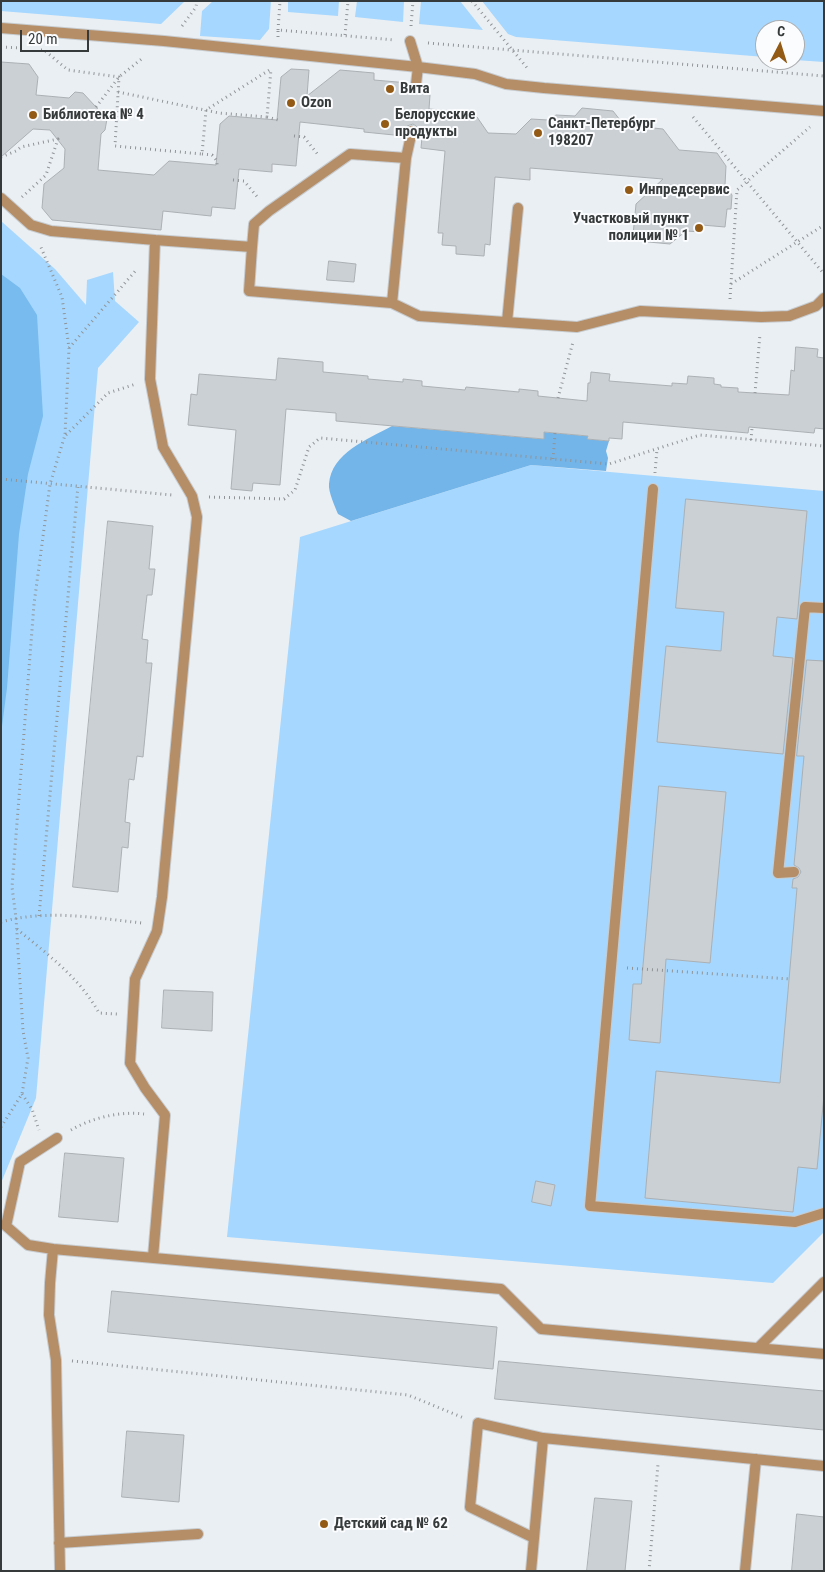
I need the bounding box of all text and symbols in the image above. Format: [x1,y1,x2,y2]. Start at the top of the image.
scale bar [22,20,91,52]
north arrow [755,20,805,70]
text: С [777,23,786,39]
text: 20 m [28,30,58,48]
place label: Вита [400,80,430,98]
marker: Вита [384,83,396,95]
place label: Ozon [301,94,332,112]
marker: Ozon [285,97,297,109]
place label: Библиотека № 4 [43,106,144,124]
place label: Белорусские продукты [395,106,475,141]
marker: Библиотека № 4 [27,109,39,121]
place label: Санкт-Петербург 198207 [548,115,655,150]
marker: Белорусские продукты [379,118,391,130]
marker: Санкт-Петербург 198207 [532,127,544,139]
place label: Инпредсервис [639,181,730,199]
marker: Инпредсервис [623,184,635,196]
place label: Участковый пункт полиции № 1 [573,210,689,245]
marker: Участковый пункт полиции № 1 [693,222,705,234]
place label: Детский сад № 62 [334,1515,448,1533]
marker: Детский сад № 62 [318,1518,330,1530]

